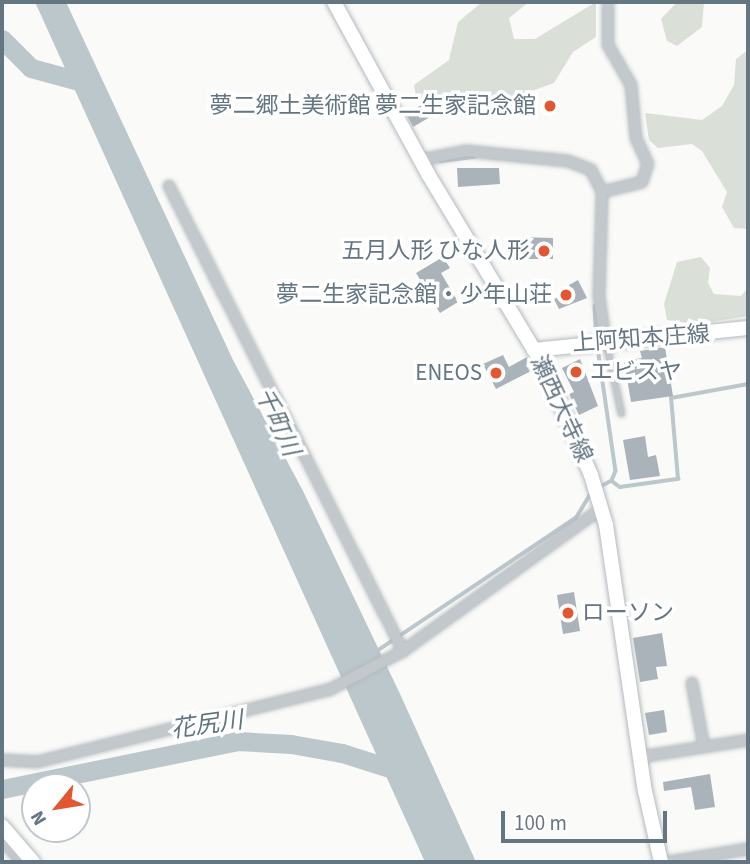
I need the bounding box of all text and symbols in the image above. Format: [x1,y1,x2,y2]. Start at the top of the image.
place label: 夢二郷土美術館 夢二生家記念館 [209,92,536,120]
marker: 夢二郷土美術館 夢二生家記念館 [542,98,558,114]
place label: 五月人形 ひな人形 [341,237,530,265]
marker: 五月人形 ひな人形 [536,243,552,259]
place label: 夢二生家記念館・少年山荘 [276,281,552,309]
marker: 夢二生家記念館・少年山荘 [558,287,574,303]
street label: 上阿知本庄線 [571,320,711,358]
street label: 瀬西大寺線 [524,351,598,467]
place label: エビスヤ [590,358,682,386]
place label: ENEOS [415,359,482,387]
marker: エビスヤ [568,364,584,380]
marker: ENEOS [488,365,504,381]
water label: 千町川 [249,383,305,461]
place label: ローソン [582,599,674,627]
marker: ローソン [560,605,576,621]
water label: 花尻川 [169,706,245,744]
north arrow [21,773,91,843]
scale bar [505,798,671,842]
text: N [24,806,54,830]
text: 100 m [514,808,567,838]

